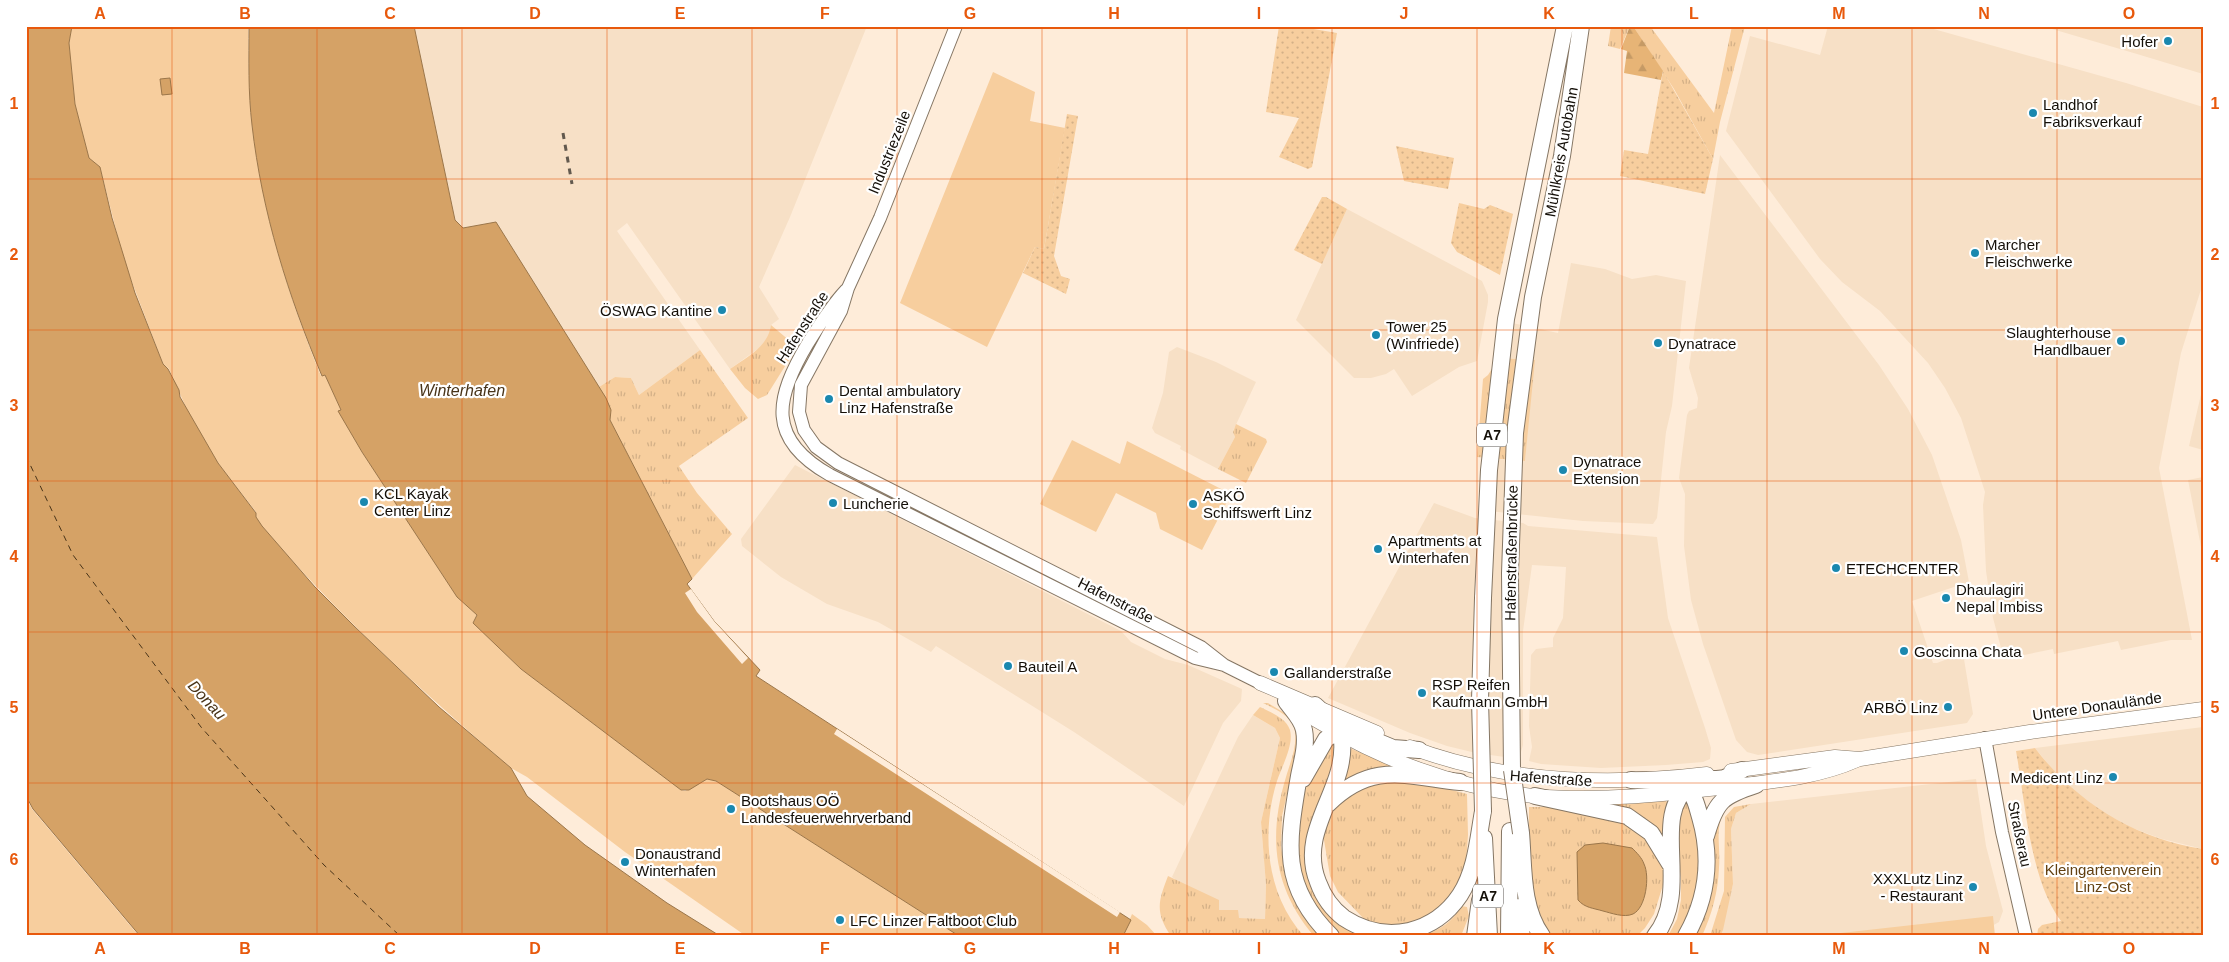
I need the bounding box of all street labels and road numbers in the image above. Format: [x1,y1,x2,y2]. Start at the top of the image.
street label: Mühlkreis Autobahn [1541,86,1581,218]
street label: Industriezeile [865,108,913,196]
street label: Hafenstraße [772,288,832,366]
road number: A7 [1477,424,1507,446]
street label: Hafenstraßenbrücke [1501,485,1521,621]
street label: Hafenstraße [1075,574,1157,626]
street label: Untere Donaulände [2031,689,2163,723]
street label: Hafenstraße [1509,767,1593,789]
street label: Straßerau [2005,800,2035,868]
road number: A7 [1473,884,1503,908]

